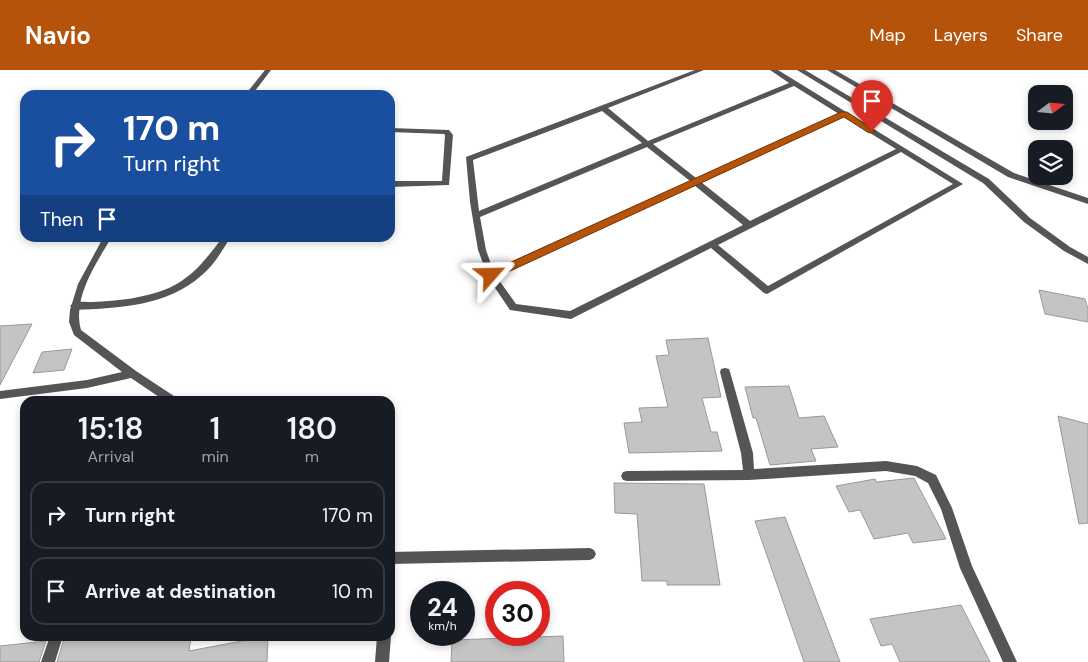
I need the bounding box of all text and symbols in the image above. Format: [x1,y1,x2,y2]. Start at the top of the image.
text: Navio [25,20,91,51]
text: Map [870,23,906,47]
text: Layers [934,23,988,47]
text: Share [1016,23,1063,47]
pin [851,80,893,131]
north arrow [1028,85,1072,130]
map controls [1028,85,1073,185]
icon: arrive [858,87,886,115]
text: 170 m [123,105,220,151]
icon: right [40,110,105,175]
button: layers [1028,140,1073,185]
text: Turn right [123,149,220,178]
icon: arrive [93,205,121,233]
text: Then [40,207,83,232]
position arrow [464,248,516,300]
text: 15:18 [78,409,143,448]
text: 1 [210,409,220,448]
text: 180 [287,409,337,448]
text: Arrival [87,446,134,467]
text: min [201,446,229,467]
text: m [305,446,319,467]
icon: right [42,501,70,529]
text: Turn right [85,503,175,528]
text: 170 m [322,503,373,528]
icon: arrive [42,577,70,605]
text: Arrive at destination [85,579,276,604]
text: 10 m [332,579,373,604]
speed limit sign: 30 [485,581,550,646]
text: 24 [427,591,458,624]
text: km/h [428,618,457,634]

